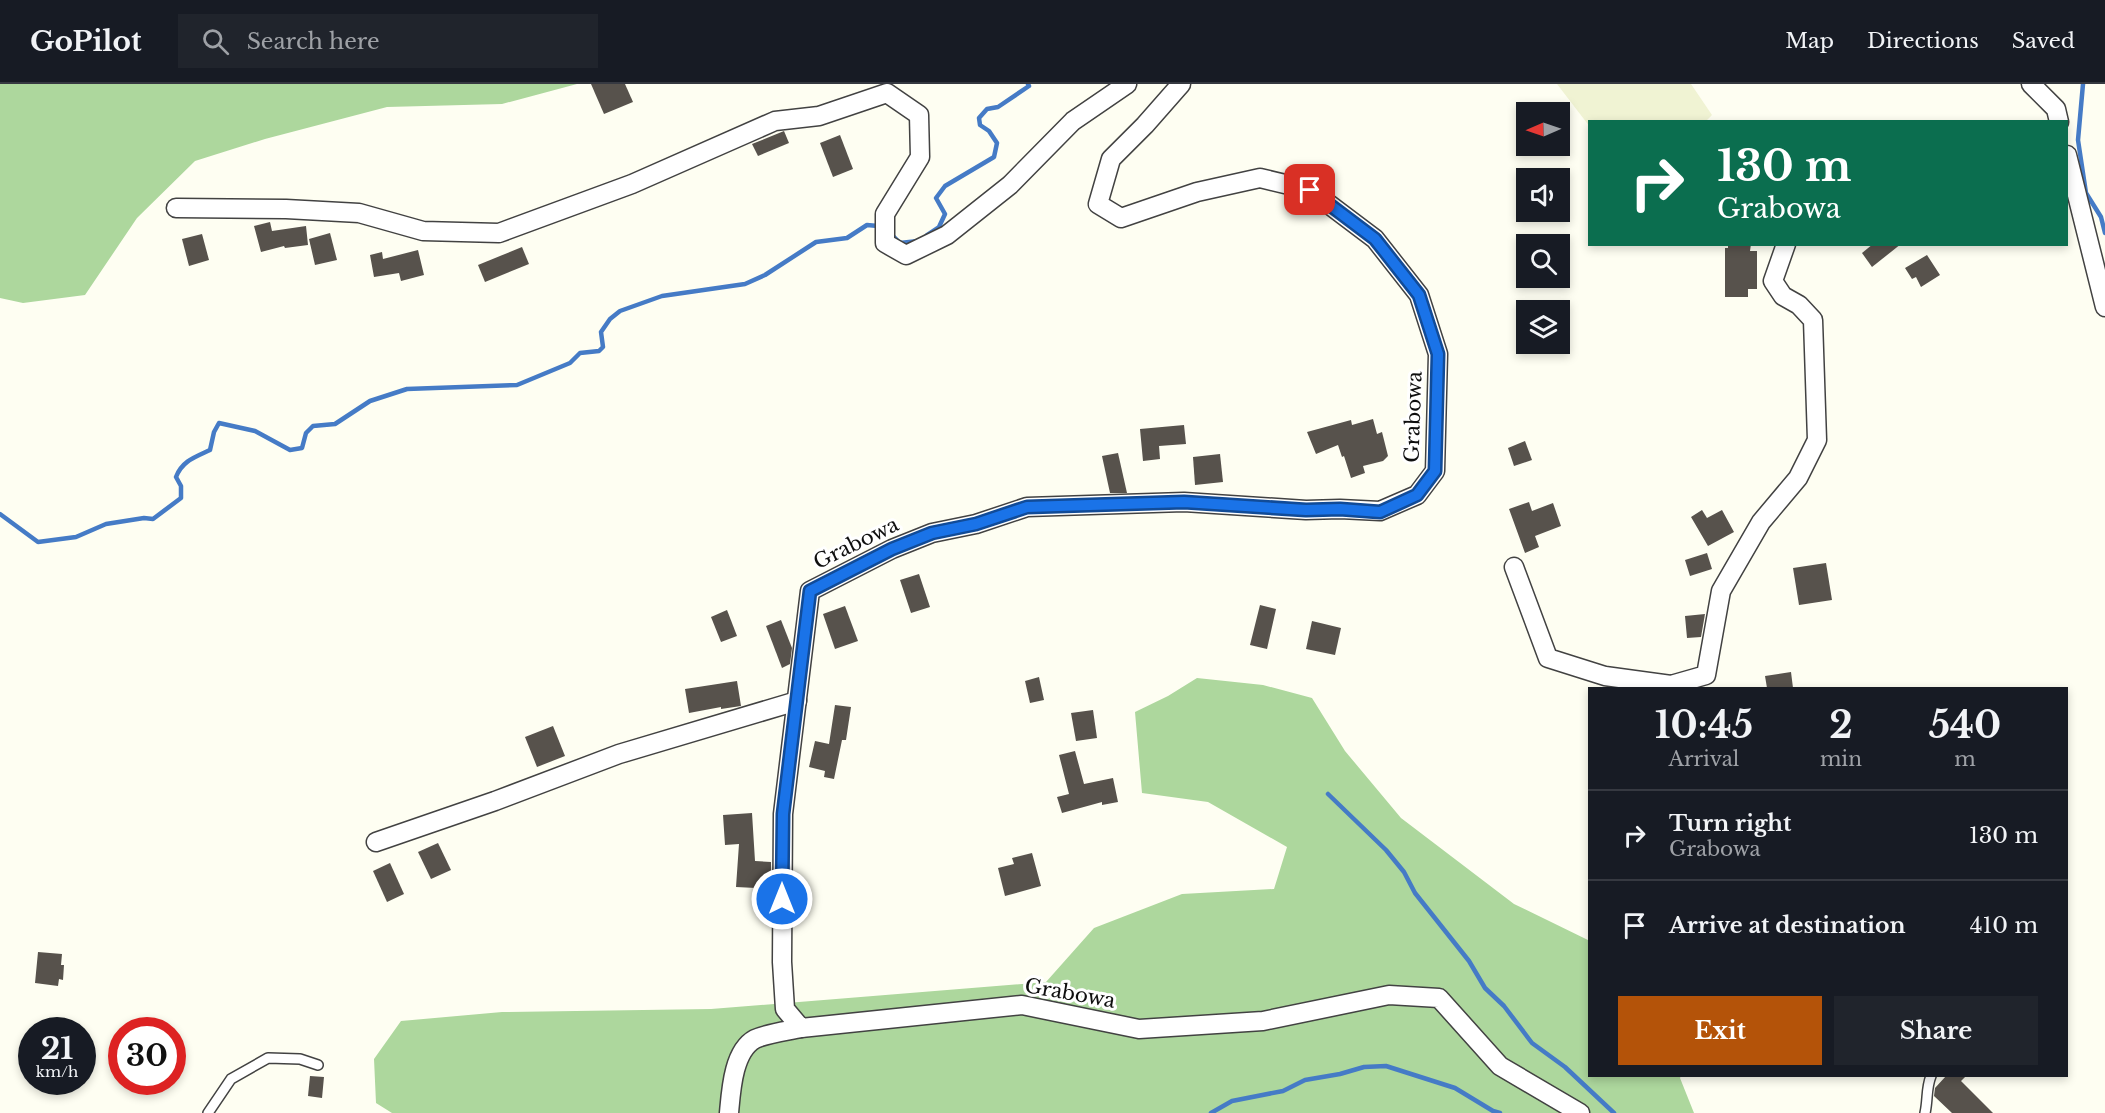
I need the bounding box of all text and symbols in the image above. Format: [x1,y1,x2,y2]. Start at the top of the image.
search box [178,14,598,68]
text: GoPilot [30,24,142,59]
icon: search [199,25,232,58]
text: Search here [247,28,380,55]
text: Map [1785,28,1834,54]
text: Directions [1867,28,1979,54]
text: Saved [2012,28,2075,54]
north arrow [1516,102,1570,156]
map controls [1516,102,1570,354]
text: 130 m [1717,140,1851,192]
icon: right [1618,144,1696,222]
pin [1284,164,1335,215]
button: sound [1516,168,1570,222]
icon: arrive [1293,173,1326,206]
text: Grabowa [1717,192,1841,225]
button: search [1516,234,1570,288]
button: layers [1516,300,1570,354]
street label: Grabowa [1399,370,1427,463]
street label: Grabowa [810,512,903,574]
text: 10:45 [1655,703,1753,748]
text: 2 [1829,703,1853,748]
text: 540 [1929,703,2001,748]
text: Arrival [1669,747,1739,771]
text: min [1820,747,1862,771]
text: m [1954,747,1976,771]
text: Turn right [1669,810,1791,837]
icon: right [1618,819,1651,852]
text: 130 m [1969,822,2038,849]
text: Grabowa [1669,837,1761,861]
position arrow [750,867,814,931]
icon: arrive [1618,909,1651,942]
text: Arrive at destination [1669,912,1906,939]
text: 410 m [1970,912,2038,939]
street label: Grabowa [1023,973,1118,1013]
button: Exit [1618,996,1822,1065]
button: Share [1834,996,2038,1065]
speed limit sign: 30 [108,1017,186,1095]
text: 21 [41,1030,73,1067]
text: km/h [36,1062,78,1081]

